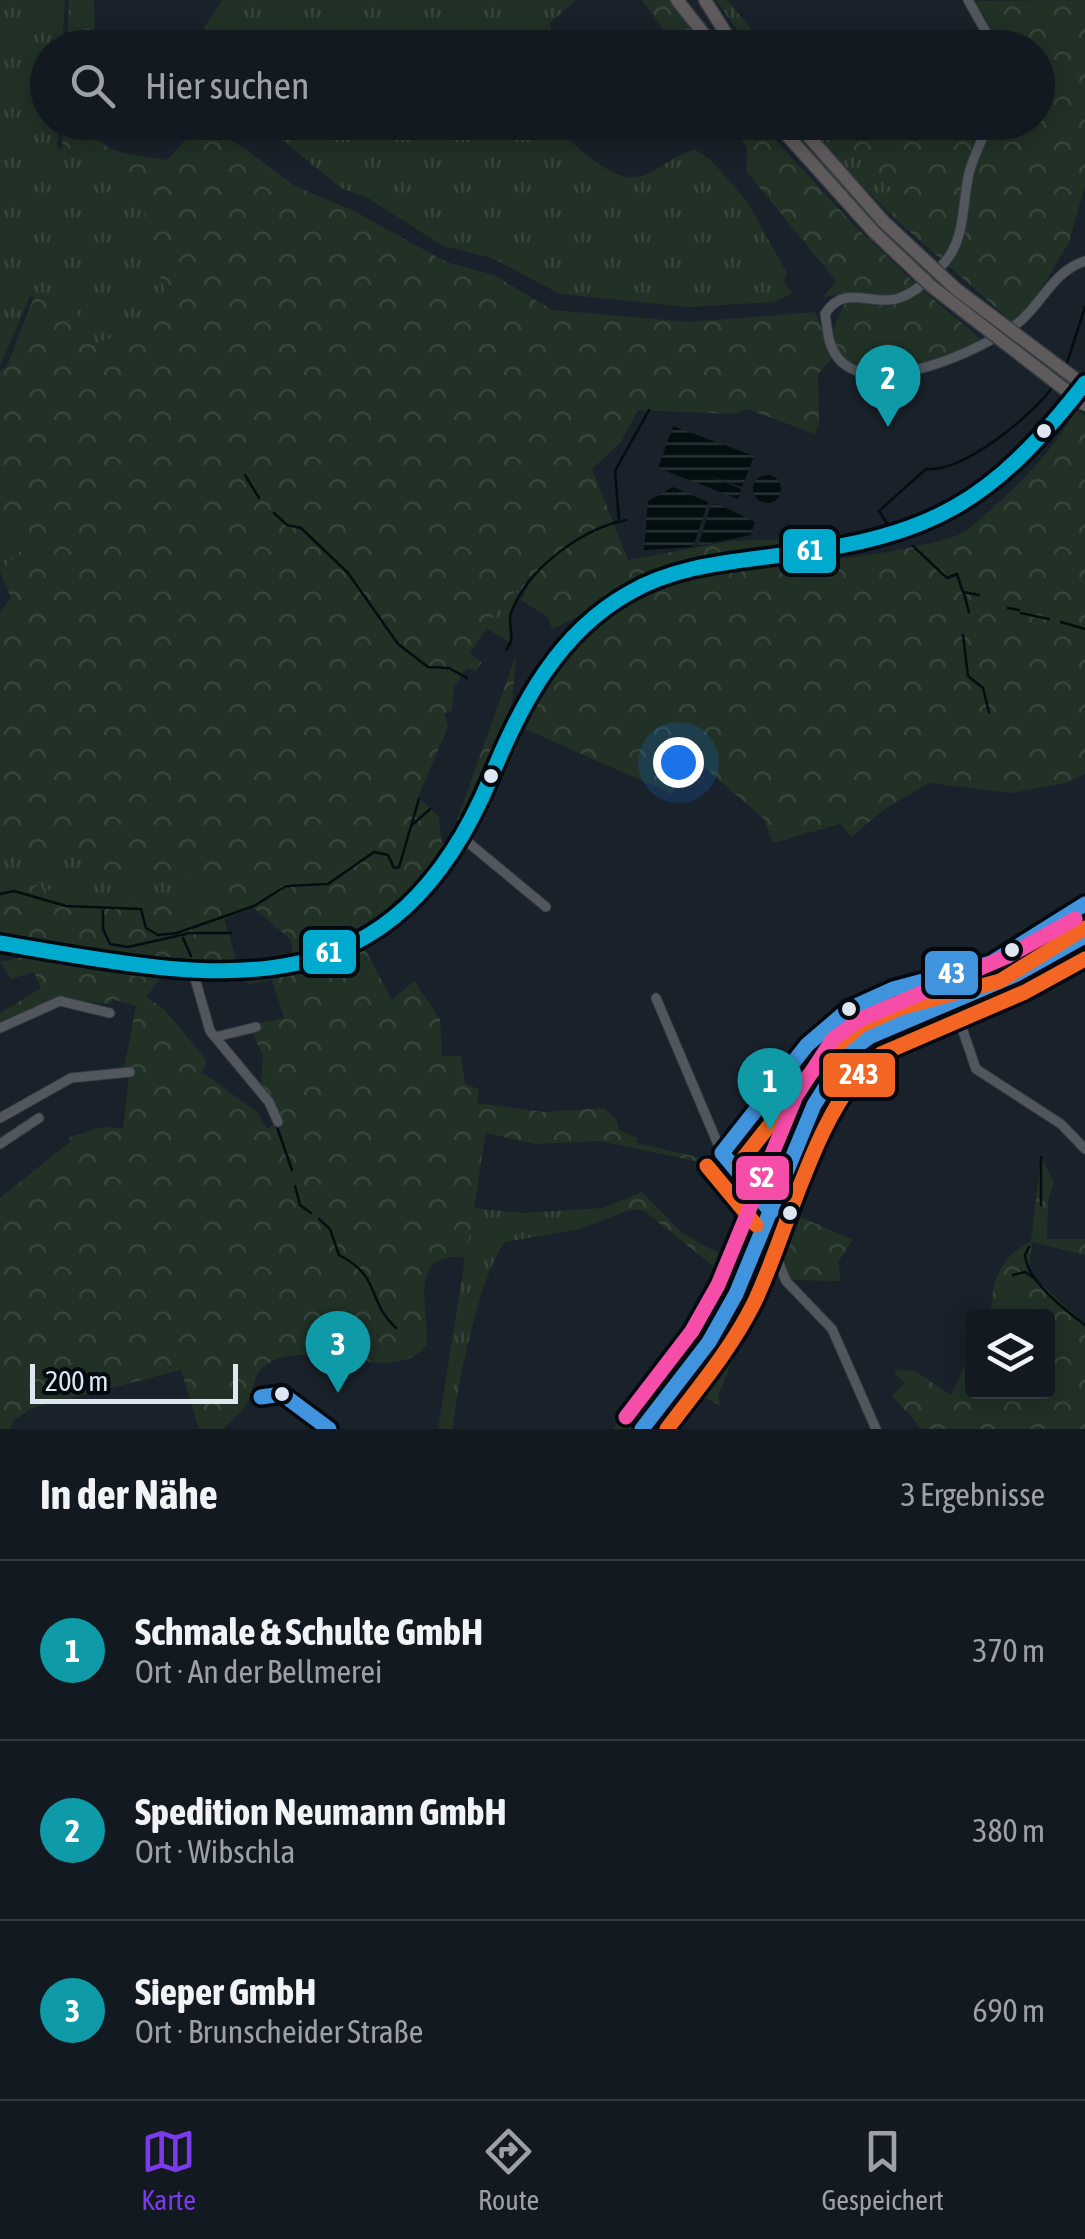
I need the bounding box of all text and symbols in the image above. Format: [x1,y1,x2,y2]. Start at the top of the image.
search box [30,30,1055,140]
icon: search [65,58,120,113]
text: Hier suchen [145,64,309,107]
pin: 2 [856,344,920,427]
unlabelled marker [1034,421,1054,441]
line badge: 61 [781,527,838,575]
text: 61 [797,534,823,566]
your location [653,737,704,788]
unlabelled marker [481,766,501,786]
line badge: 61 [301,928,358,976]
text: 61 [316,936,342,968]
unlabelled marker [1002,940,1022,960]
line badge: 43 [923,949,980,997]
text: 43 [938,957,965,989]
unlabelled marker [839,999,859,1019]
pin: 1 [738,1048,802,1130]
line badge: 243 [821,1051,897,1099]
text: 243 [839,1058,879,1090]
line badge: S2 [734,1154,791,1202]
text: S2 [750,1161,774,1193]
unlabelled marker [780,1203,800,1223]
map controls [965,1309,1055,1399]
button: layers [965,1309,1055,1399]
pin: 3 [306,1310,370,1393]
scale bar [30,1359,238,1404]
text: 200 m [45,1365,108,1397]
unlabelled marker [272,1384,292,1404]
text: In der Nähe [40,1470,218,1518]
text: 3 Ergebnisse [901,1476,1045,1513]
text: Schmale & Schulte GmbH [135,1610,483,1653]
text: 1 [65,1632,80,1669]
text: 370 m [972,1632,1045,1669]
text: Ort · An der Bellmerei [135,1653,382,1690]
text: Spedition Neumann GmbH [135,1790,507,1833]
text: 2 [65,1812,80,1849]
text: 380 m [972,1812,1045,1849]
text: Ort · Wibschla [135,1833,295,1870]
text: Sieper GmbH [135,1970,316,2013]
text: 3 [65,1992,80,2029]
text: 690 m [972,1992,1045,2029]
text: Ort · Brunscheider Straße [135,2013,423,2050]
tab: Karte [141,2124,196,2216]
tab: Route [478,2124,539,2216]
tab: Gespeichert [821,2124,944,2216]

